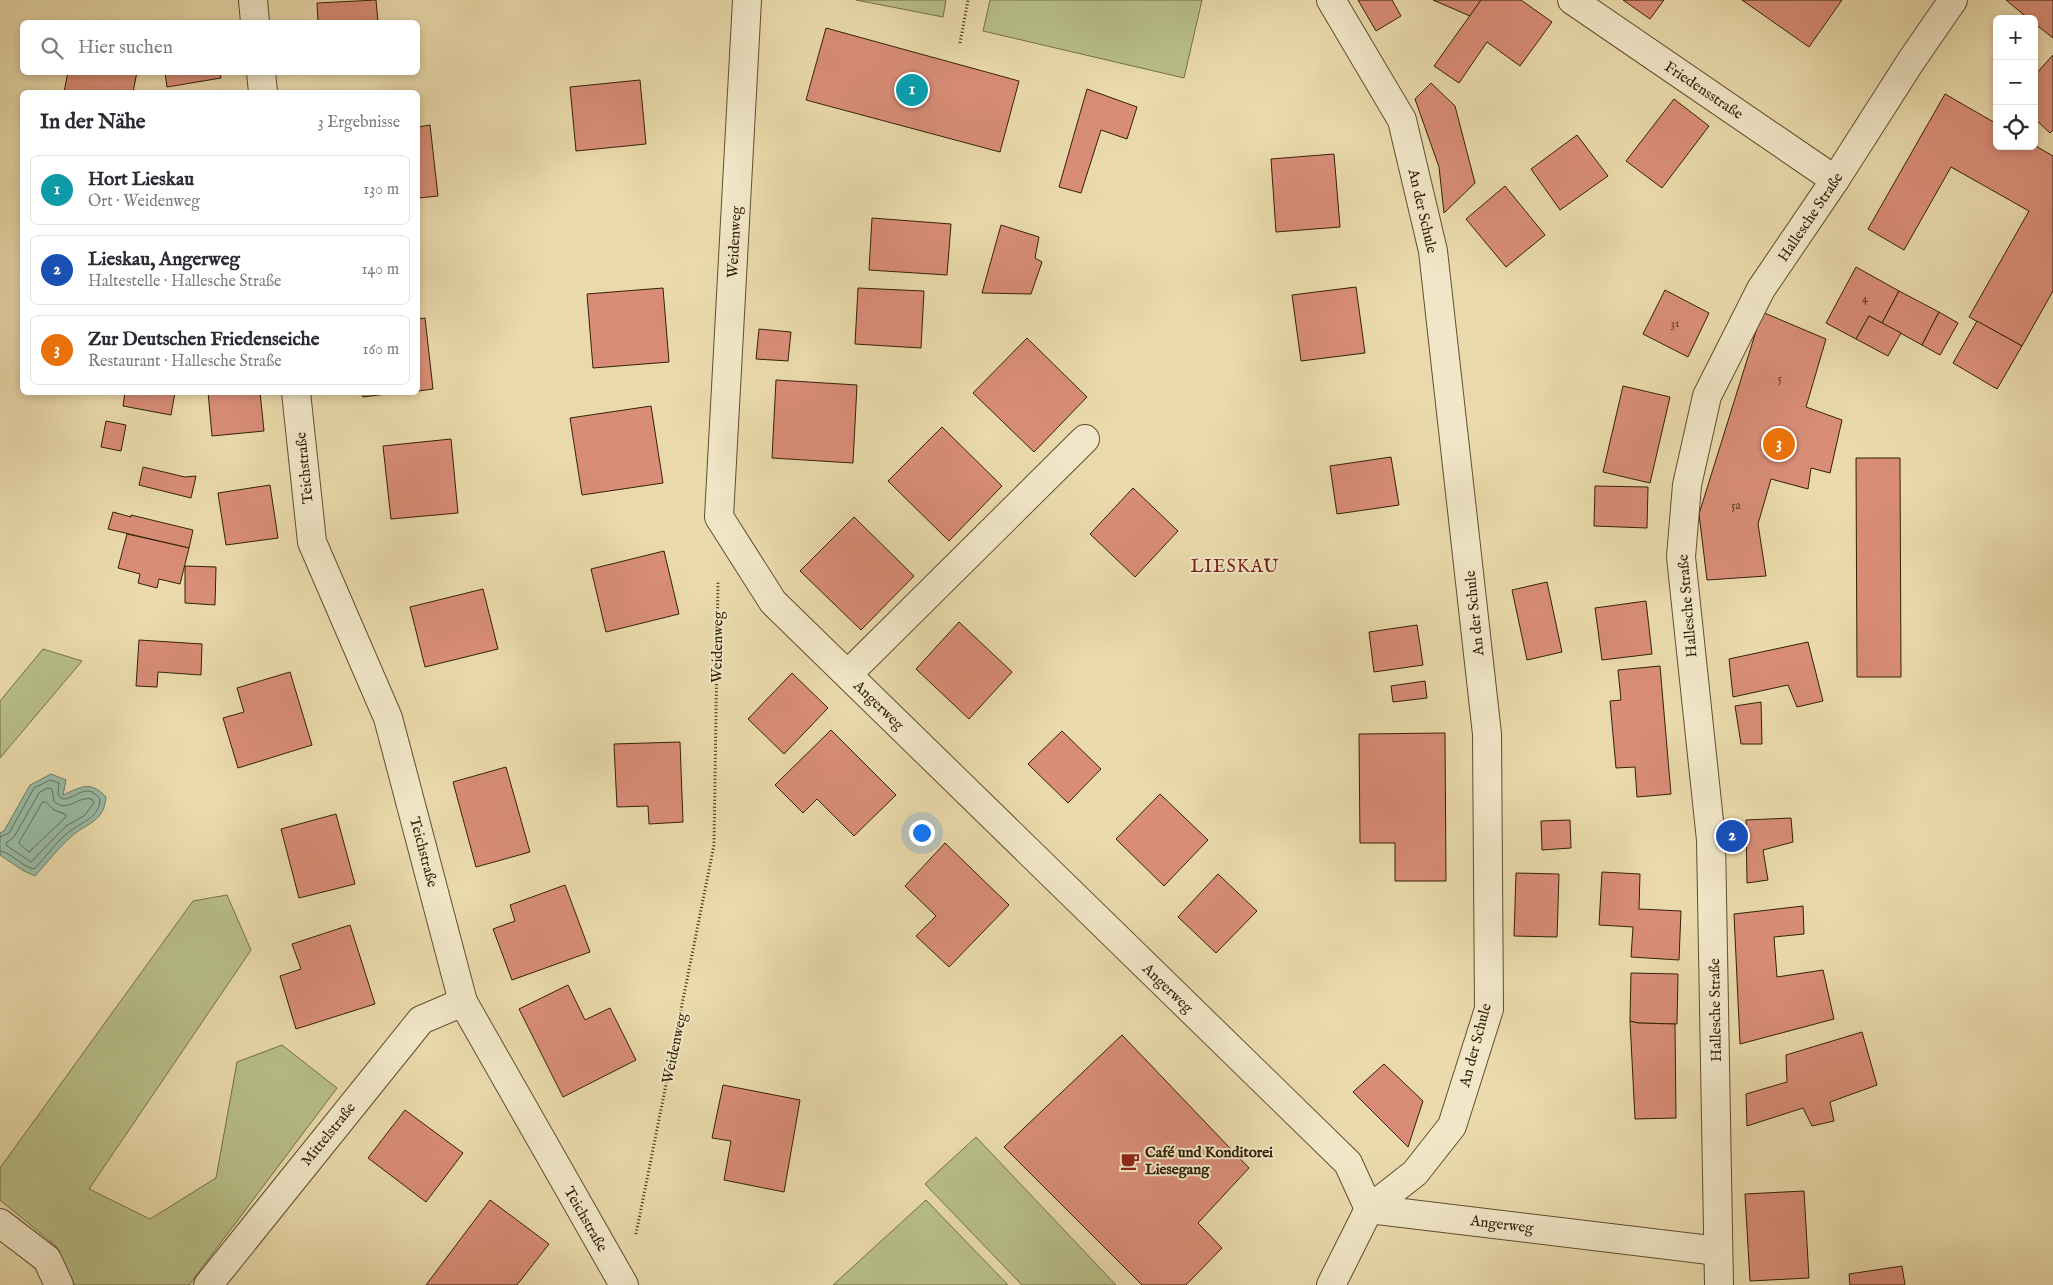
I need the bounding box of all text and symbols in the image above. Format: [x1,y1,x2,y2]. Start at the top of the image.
map controls [1993,15,2038,150]
button: + [1993,15,2038,60]
search box [20,20,420,75]
icon: search [38,34,66,62]
text: Hier suchen [78,36,173,60]
street label: Friedensstraße [1661,57,1747,124]
button: − [1993,60,2038,105]
pin: 1 [896,71,928,109]
button: locate [1993,105,2038,150]
text: In der Nähe [40,109,146,136]
text: 3 Ergebnisse [318,113,400,133]
street label: An der Schule [1403,166,1441,255]
text: Hort Lieskau [88,168,194,192]
street label: Hallesche Straße [1774,169,1847,266]
text: 1 [54,180,60,200]
text: 130 m [363,180,399,200]
text: Ort · Weidenweg [88,192,200,212]
street label: Weidenweg [723,205,746,278]
text: Lieskau, Angerweg [88,248,240,272]
text: 2 [53,260,61,280]
text: 140 m [361,260,399,280]
text: Haltestelle · Hallesche Straße [88,272,281,292]
house number: 4 [1862,291,1868,306]
house number: 31 [1671,316,1679,331]
text: Zur Deutschen Friedenseiche [88,328,319,352]
text: 3 [54,340,60,360]
text: 160 m [363,340,399,360]
text: Restaurant · Hallesche Straße [88,352,282,372]
house number: 5 [1778,371,1783,386]
pin: 3 [1763,425,1795,463]
street label: Teichstraße [291,431,318,505]
house number: 5a [1731,498,1742,513]
street label: Hallesche Straße [1674,553,1701,658]
district label: LIESKAU [1191,556,1279,579]
street label: An der Schule [1461,569,1489,658]
street label: Weidenweg [707,610,728,683]
street label: Angerweg [849,676,909,735]
street label: Teichstraße [405,815,442,889]
pin: 2 [1716,817,1748,855]
your location [909,820,935,846]
street label: Hallesche Straße [1705,958,1726,1062]
street label: Angerweg [1138,959,1198,1018]
street label: An der Schule [1455,1001,1496,1090]
street label: Weidenweg [658,1010,691,1085]
street label: Mittelstraße [297,1099,360,1170]
place label: Café und Konditorei Liesegang [1145,1143,1273,1179]
cafe icon: Café und Konditorei Liesegang [1119,1150,1141,1172]
street label: Teichstraße [559,1183,612,1255]
street label: Angerweg [1468,1211,1535,1238]

